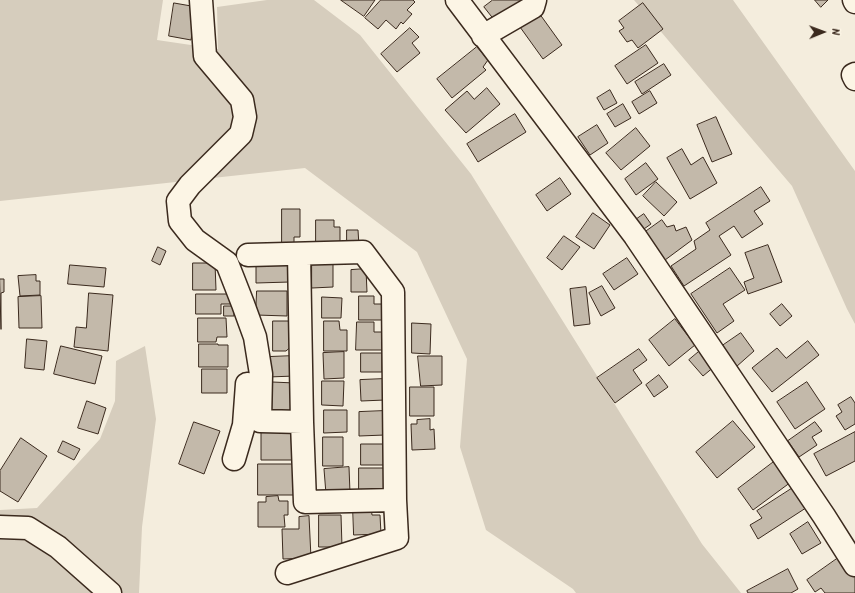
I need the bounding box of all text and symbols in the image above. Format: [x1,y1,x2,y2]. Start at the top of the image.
north arrow [803,12,843,52]
text: N [826,28,844,35]

